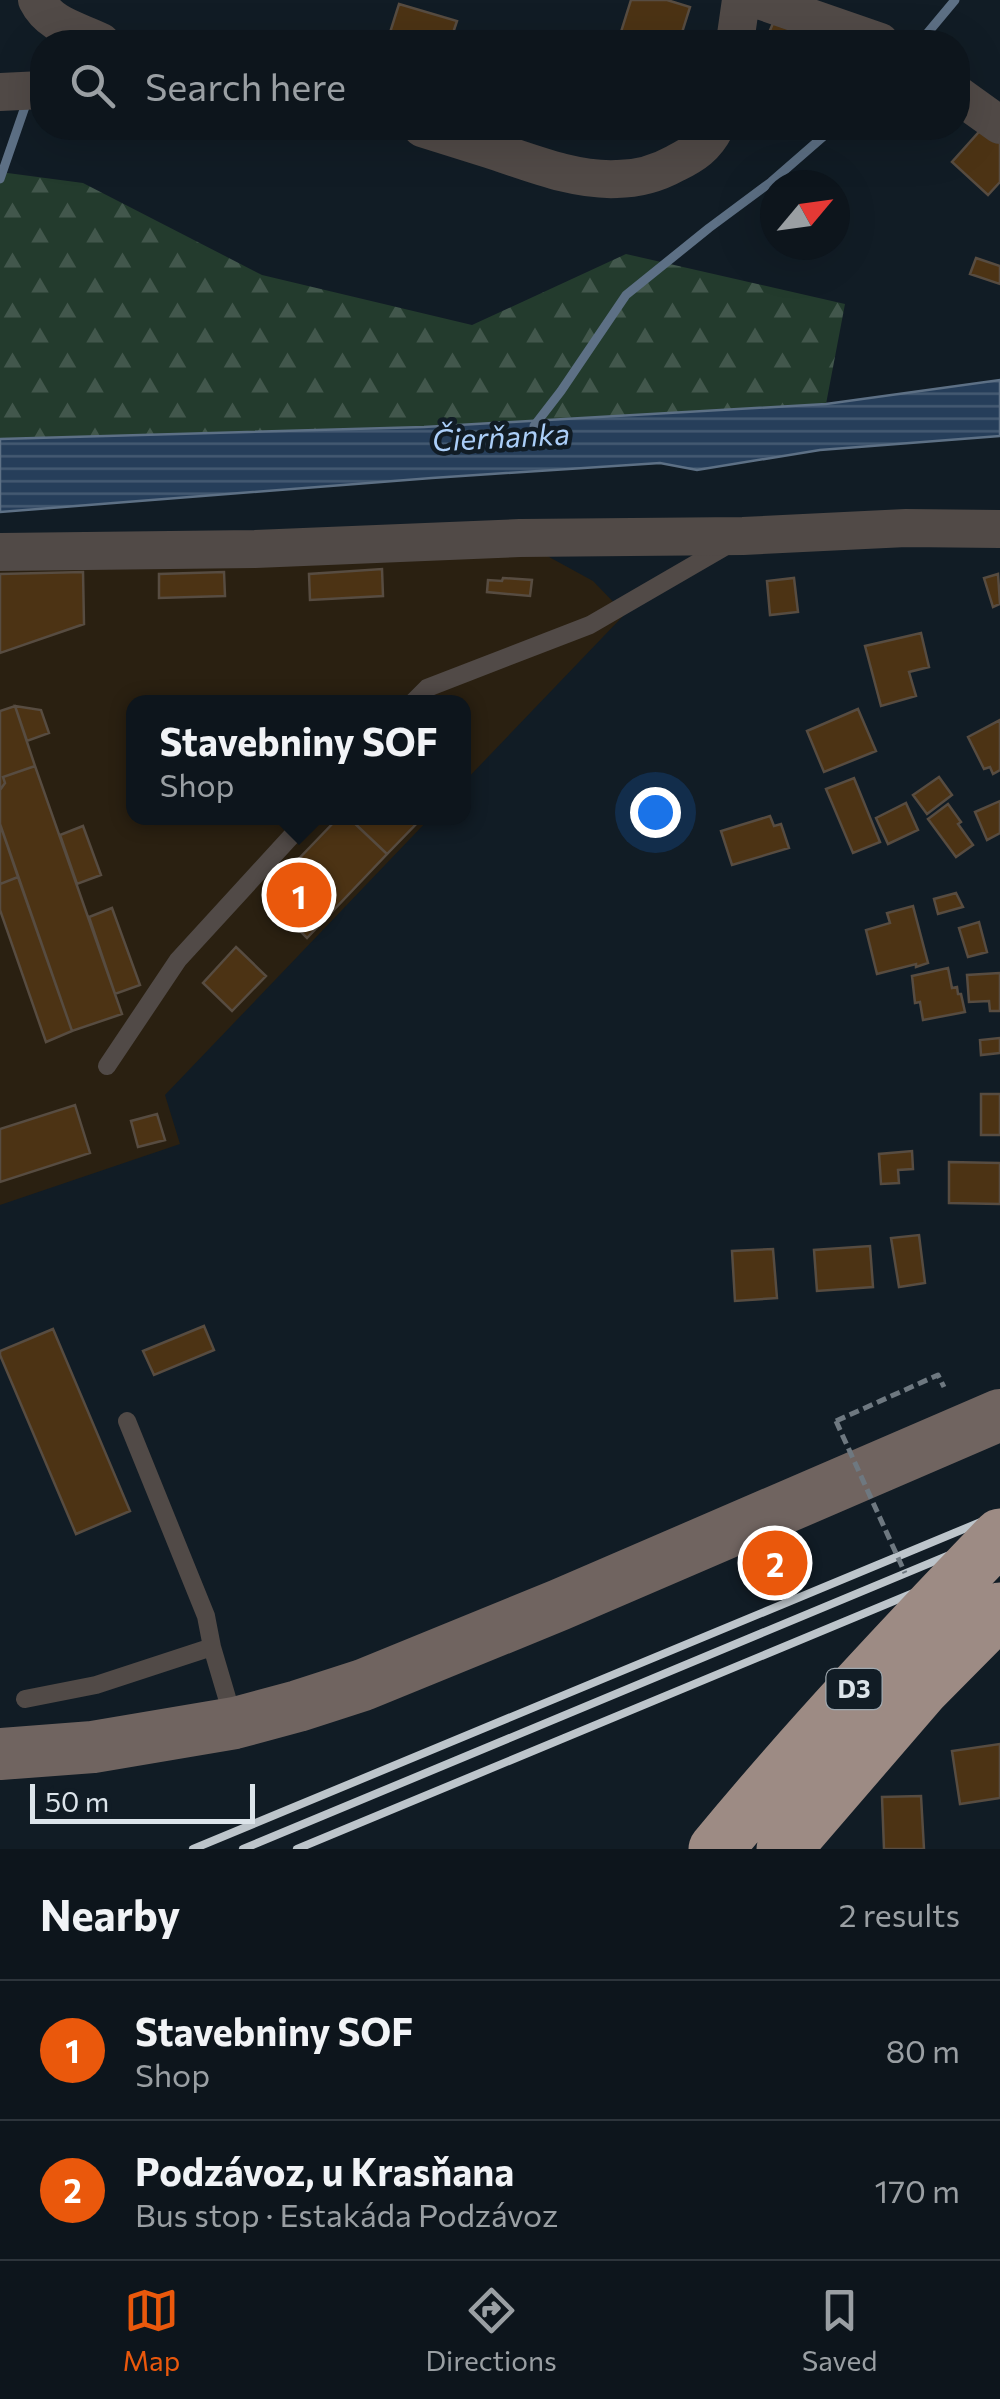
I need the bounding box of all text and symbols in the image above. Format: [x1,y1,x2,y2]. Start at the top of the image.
search box [30,30,970,140]
icon: search [65,58,120,113]
text: Search here [145,62,346,109]
north arrow [760,170,850,260]
water label: Čierňanka [431,413,571,458]
popup [126,695,471,825]
text: Stavebniny SOF [159,717,438,764]
text: Shop [159,764,235,804]
your location [630,787,681,838]
pin: 1 [266,858,332,932]
pin: 2 [742,1526,808,1600]
road number: D3 [826,1669,882,1709]
scale bar [30,1779,255,1824]
text: 50 m [45,1784,109,1818]
text: Nearby [40,1888,180,1940]
text: 2 results [839,1894,960,1934]
text: Stavebniny SOF [135,2007,413,2054]
text: 1 [65,2030,80,2070]
text: 80 m [886,2030,960,2070]
text: Shop [135,2054,210,2094]
text: Podzávoz, u Krasňana [135,2147,514,2194]
text: 2 [63,2170,82,2210]
text: 170 m [875,2170,960,2210]
text: Bus stop · Estakáda Podzávoz [135,2194,558,2234]
tab: Map [123,2283,180,2377]
tab: Directions [425,2283,557,2377]
tab: Saved [802,2283,877,2377]

